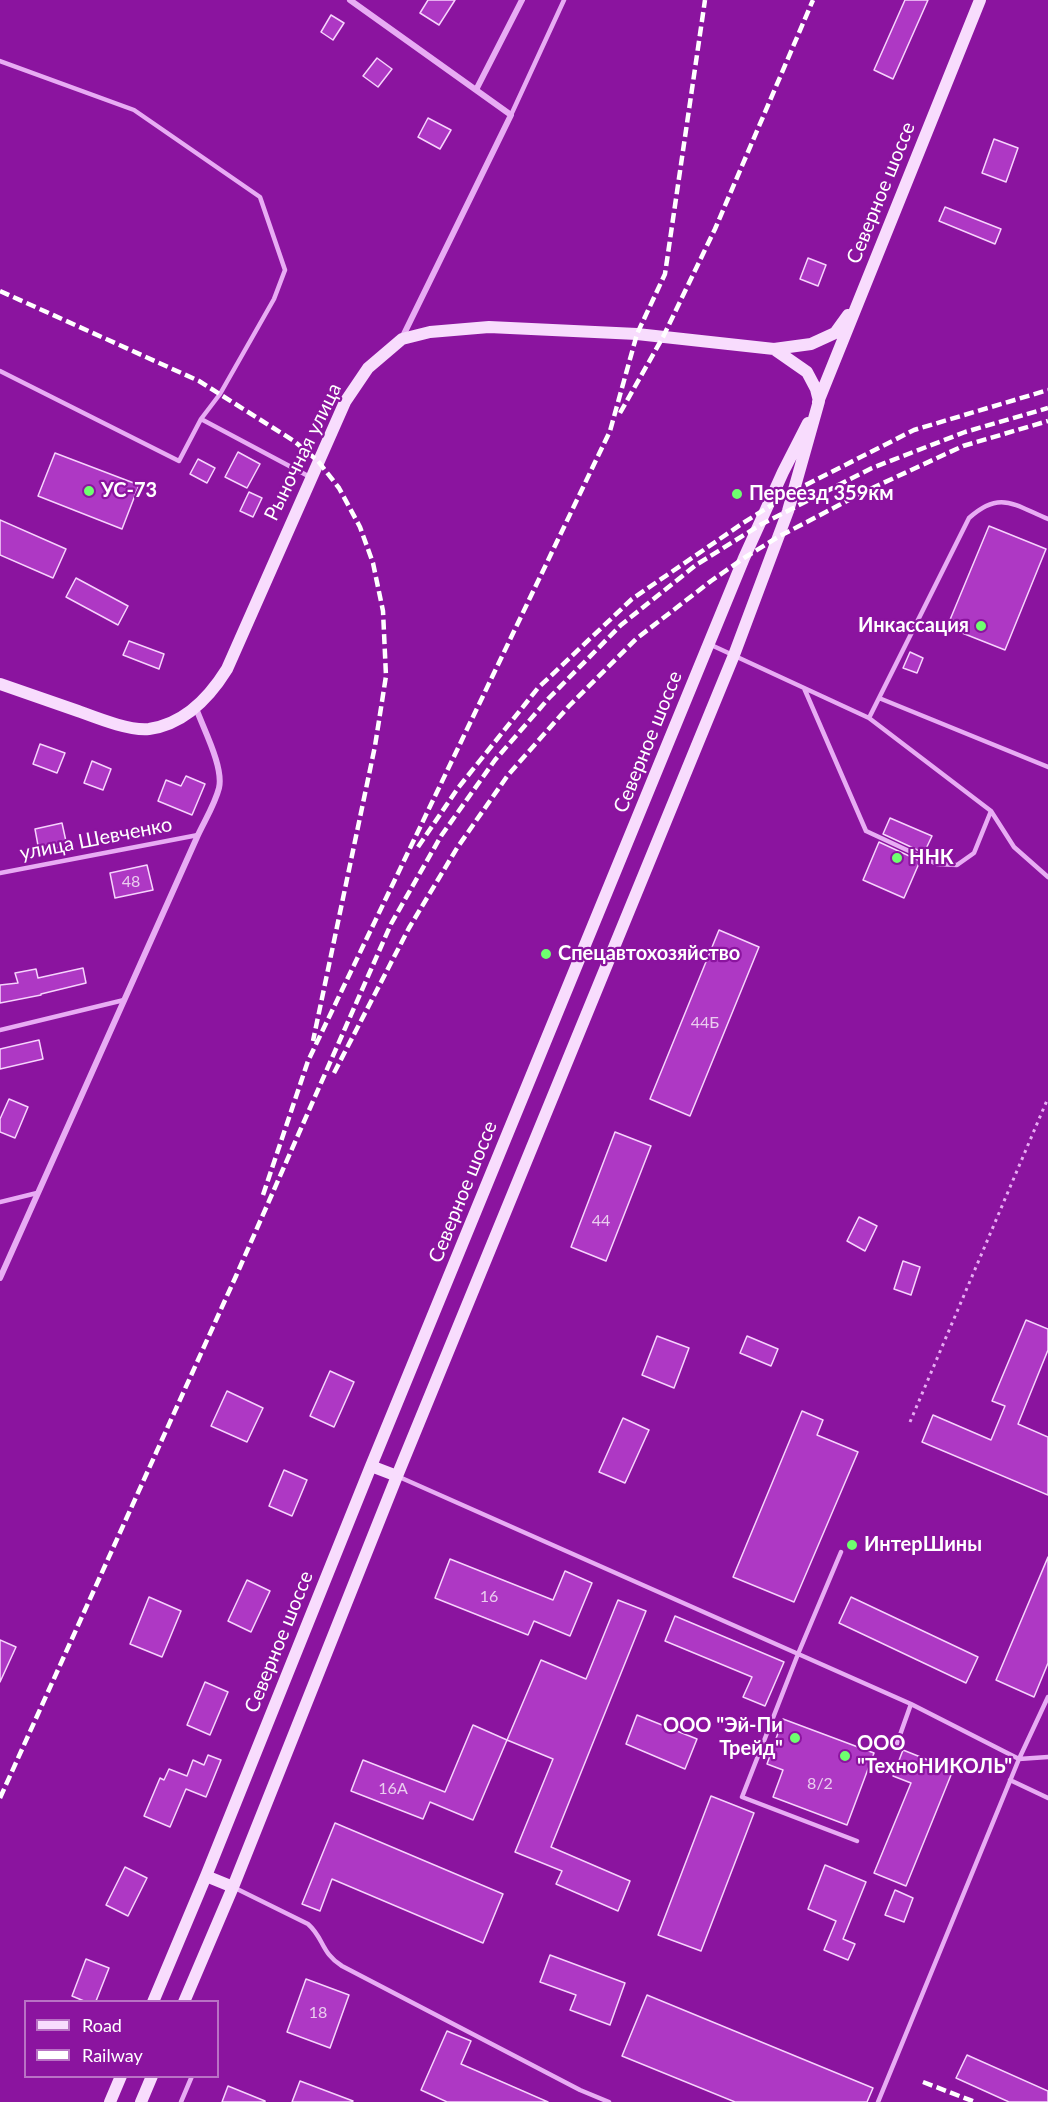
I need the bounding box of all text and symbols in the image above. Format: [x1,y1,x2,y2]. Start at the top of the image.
street label: Северное шоссе [842,119,920,267]
street label: Рыночная улица [259,379,347,525]
place label: УС-73 [101,479,157,503]
place label: Переезд 359км [749,482,893,506]
marker: УС-73 [82,484,96,498]
marker: Переезд 359км [730,487,744,501]
place label: Инкассация [858,614,969,638]
marker: Инкассация [974,619,988,633]
street label: Северное шоссе [609,668,687,816]
street label: улица Шевченко [18,812,174,866]
place label: ННК [909,846,954,870]
marker: ННК [890,851,904,865]
house number: 48 [122,872,140,892]
place label: Спецавтохозяйство [558,942,740,966]
marker: Спецавтохозяйство [539,947,553,961]
house number: 44Б [691,1013,719,1033]
street label: Северное шоссе [424,1118,502,1266]
house number: 44 [592,1211,610,1231]
place label: ИнтерШины [864,1533,982,1557]
marker: ИнтерШины [845,1538,859,1552]
street label: Северное шоссе [240,1568,318,1716]
house number: 16 [480,1587,498,1607]
place label: ООО "Эй-Пи Трейд" [663,1714,783,1761]
marker: ООО "Эй-Пи Трейд" [788,1731,802,1745]
place label: ООО "ТехноНИКОЛЬ" [857,1732,1012,1779]
marker: ООО "ТехноНИКОЛЬ" [838,1749,852,1763]
house number: 8/2 [807,1774,833,1794]
house number: 16А [378,1779,408,1799]
legend [24,2000,219,2078]
house number: 18 [309,2003,327,2023]
text: Road [82,2014,122,2036]
text: Railway [82,2044,143,2066]

